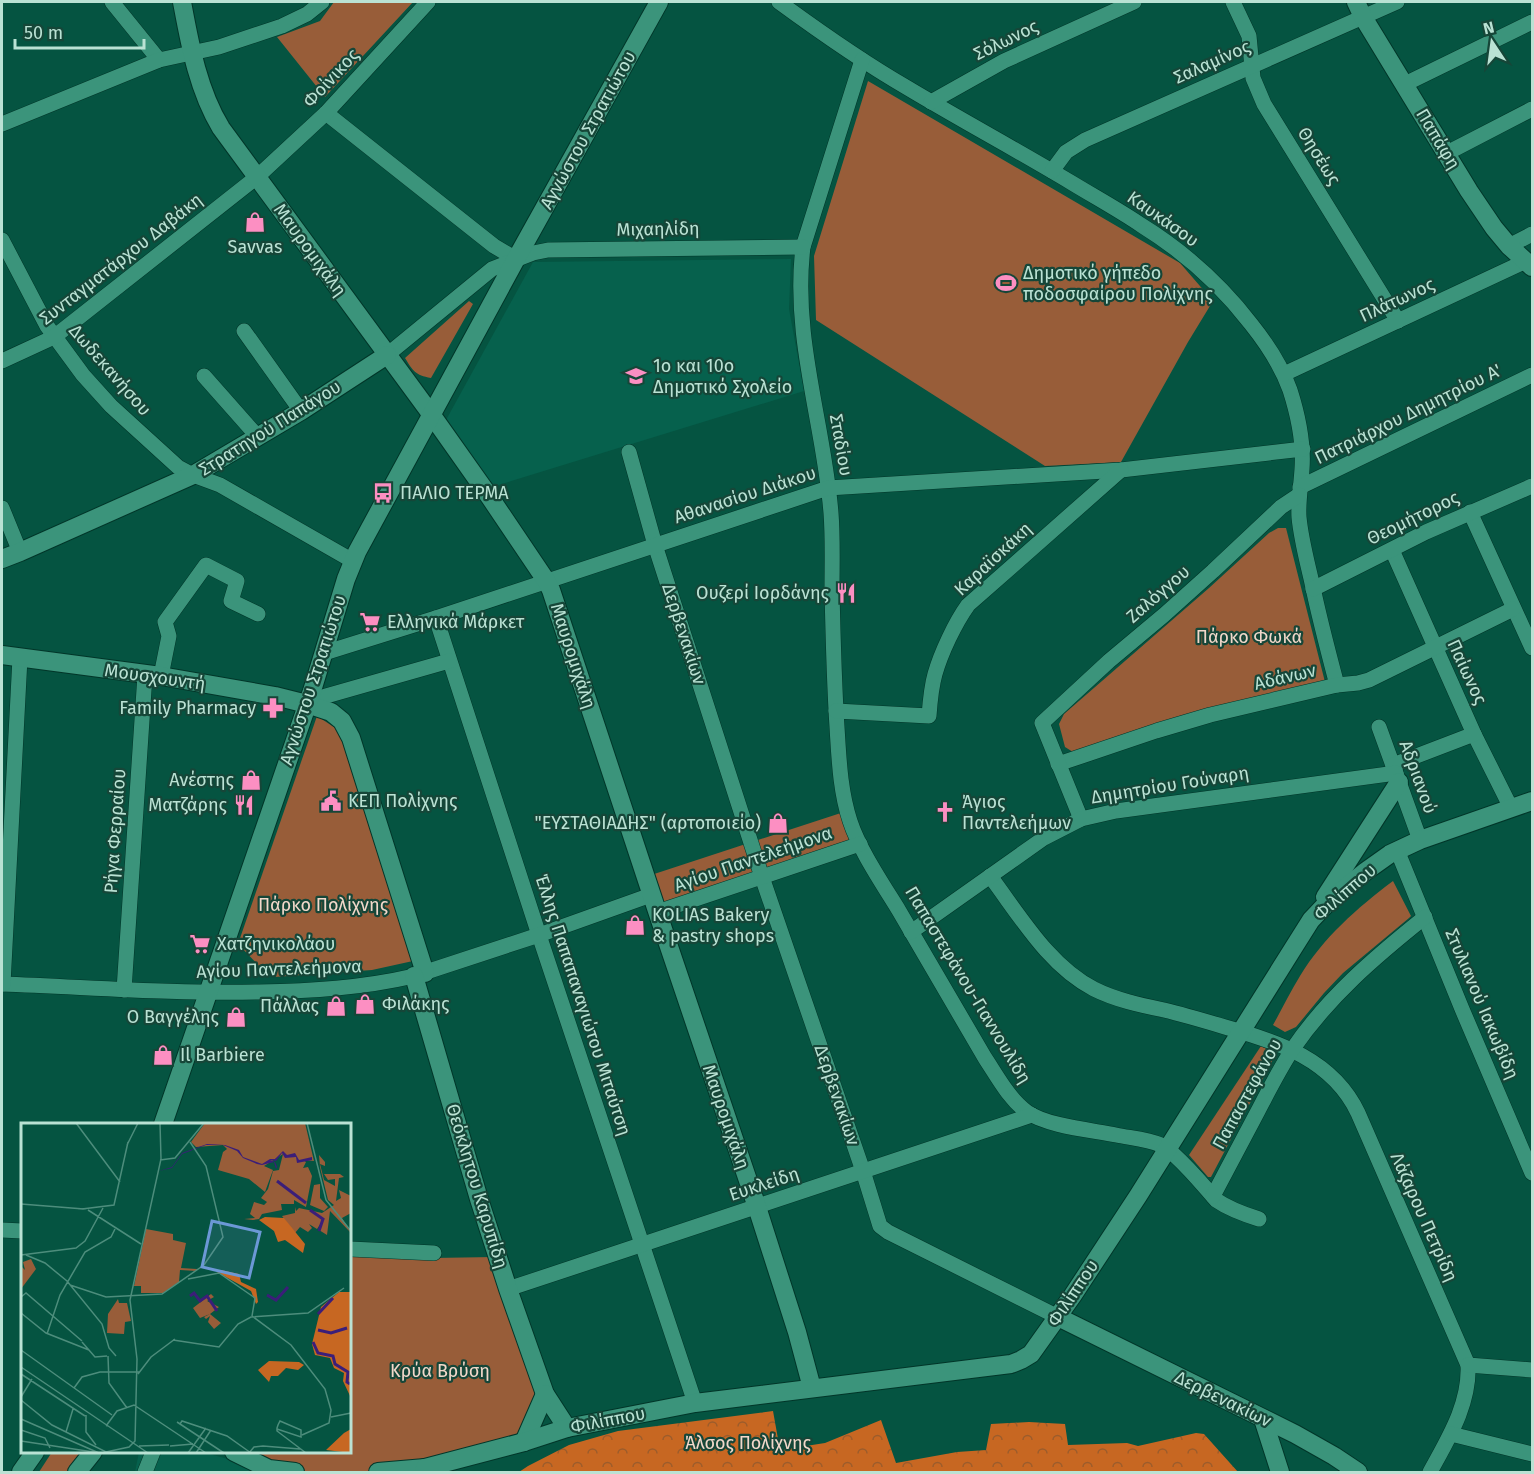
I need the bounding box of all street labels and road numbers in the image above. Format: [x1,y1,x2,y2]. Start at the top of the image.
street label: Σόλωνος [970,15,1042,65]
street label: Σαλαμίνος [1170,35,1254,89]
street label: Φοίνικος [298,44,364,112]
street label: Αγνώστου Στρατιώτου [535,47,641,213]
street label: Παπάφη [1411,104,1465,174]
street label: Θησέως [1293,123,1346,189]
street label: Καυκάσου [1123,186,1203,252]
street label: Συνταγματάρχου Δαβάκη [35,189,207,329]
street label: Μαυρομιχάλη [269,199,351,301]
street label: Μιχαηλίδη [616,217,700,241]
street label: Πλάτωνος [1356,273,1439,327]
street label: Δωδεκανήσου [64,320,156,420]
street label: Πατριάρχου Δημητρίου Α' [1311,359,1505,469]
street label: Στρατηγού Παπάγου [195,375,345,481]
street label: Σταδίου [825,412,857,478]
street label: Αθανασίου Διάκου [671,462,819,528]
street label: Θεομήτορος [1363,486,1463,550]
street label: Καραϊσκάκη [950,518,1036,600]
street label: Ζαλόγγου [1122,561,1194,627]
street label: Δερβενακίων [657,581,711,688]
street label: Αγνώστου Στρατιώτου [275,592,351,768]
street label: Μαυρομιχάλη [546,601,600,711]
street label: Παίωνος [1442,636,1492,709]
street label: Μουσχουντή [103,659,207,695]
street label: Αδάνων [1252,659,1318,695]
street label: Αδριανού [1395,737,1441,817]
street label: Δημητρίου Γούναρη [1089,762,1251,808]
street label: Ρήγα Φερραίου [100,768,130,894]
street label: Αγίου Παντελεήμονα [671,822,835,896]
street label: Φιλίππου [1309,859,1381,925]
street label: Έλλης Παπαπαναγιώτου Μιταύτση [530,871,636,1139]
street label: Παπαστεφάνου-Γιαννουλίδη [900,882,1036,1088]
street label: Στυλιανού Ιακωβίδη [1440,925,1524,1083]
street label: Αγίου Παντελεήμονα [196,955,362,983]
street label: Παπαστεφάνου [1208,1035,1286,1153]
street label: Δερβενακίων [809,1042,865,1149]
street label: Μαυρομιχάλη [698,1062,754,1172]
street label: Θεόκλητου Καρυπίδη [441,1101,513,1271]
street label: Λάζαρου Πετρίδη [1386,1149,1462,1285]
street label: Ευκλείδη [726,1162,802,1206]
street label: Φιλίππου [1043,1256,1103,1330]
street label: Δερβενακίων [1171,1366,1275,1432]
street label: Φιλίππου [569,1402,647,1438]

